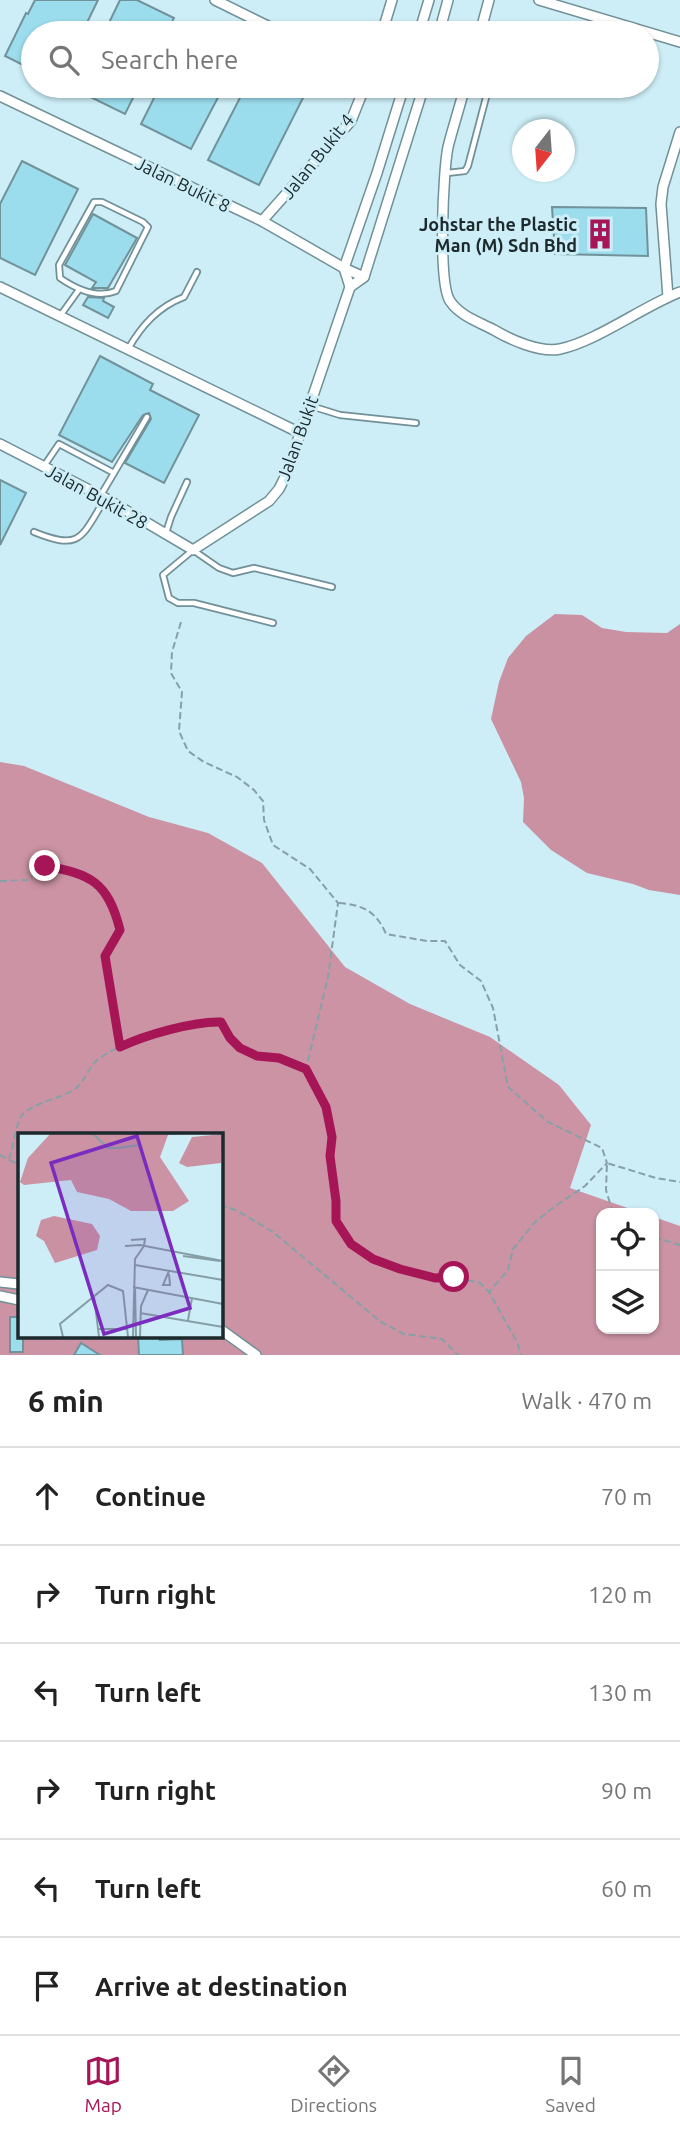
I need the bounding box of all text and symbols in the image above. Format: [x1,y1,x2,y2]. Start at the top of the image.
search box [21,21,659,98]
icon: search [45,41,83,79]
text: Search here [101,45,238,74]
street label: Jalan Bukit 4 [277,110,357,202]
north arrow [512,119,575,182]
street label: Jalan Bukit 8 [132,152,234,216]
place label: Johstar the Plastic Man (M) Sdn Bhd [419,214,577,256]
building icon: Johstar the Plastic Man (M) Sdn Bhd [583,217,617,251]
street label: Jalan Bukit [272,393,322,483]
street label: Jalan Bukit 28 [43,460,151,532]
route end [29,850,60,881]
inset map [18,1133,222,1338]
map controls [596,1208,659,1334]
button: locate [596,1208,659,1271]
route start [438,1261,469,1292]
button: layers [596,1271,659,1334]
text: 6 min [28,1384,104,1418]
text: Walk · 470 m [521,1388,652,1413]
icon: ahead [28,1477,66,1515]
text: Continue [95,1482,206,1511]
text: 70 m [601,1484,652,1509]
icon: right [28,1575,66,1613]
text: Turn right [95,1580,216,1609]
text: 120 m [588,1582,652,1607]
icon: left [28,1673,66,1711]
text: Turn left [95,1678,201,1707]
text: 130 m [588,1680,652,1705]
icon: right [28,1771,66,1809]
text: Turn right [95,1776,216,1805]
text: 90 m [601,1778,652,1803]
icon: left [28,1869,66,1907]
text: Turn left [95,1874,201,1903]
text: 60 m [601,1876,652,1901]
icon: arrive [28,1967,66,2005]
text: Arrive at destination [95,1972,348,2001]
tab: Map [84,2052,122,2116]
tab: Directions [290,2052,377,2116]
tab: Saved [545,2052,596,2116]

